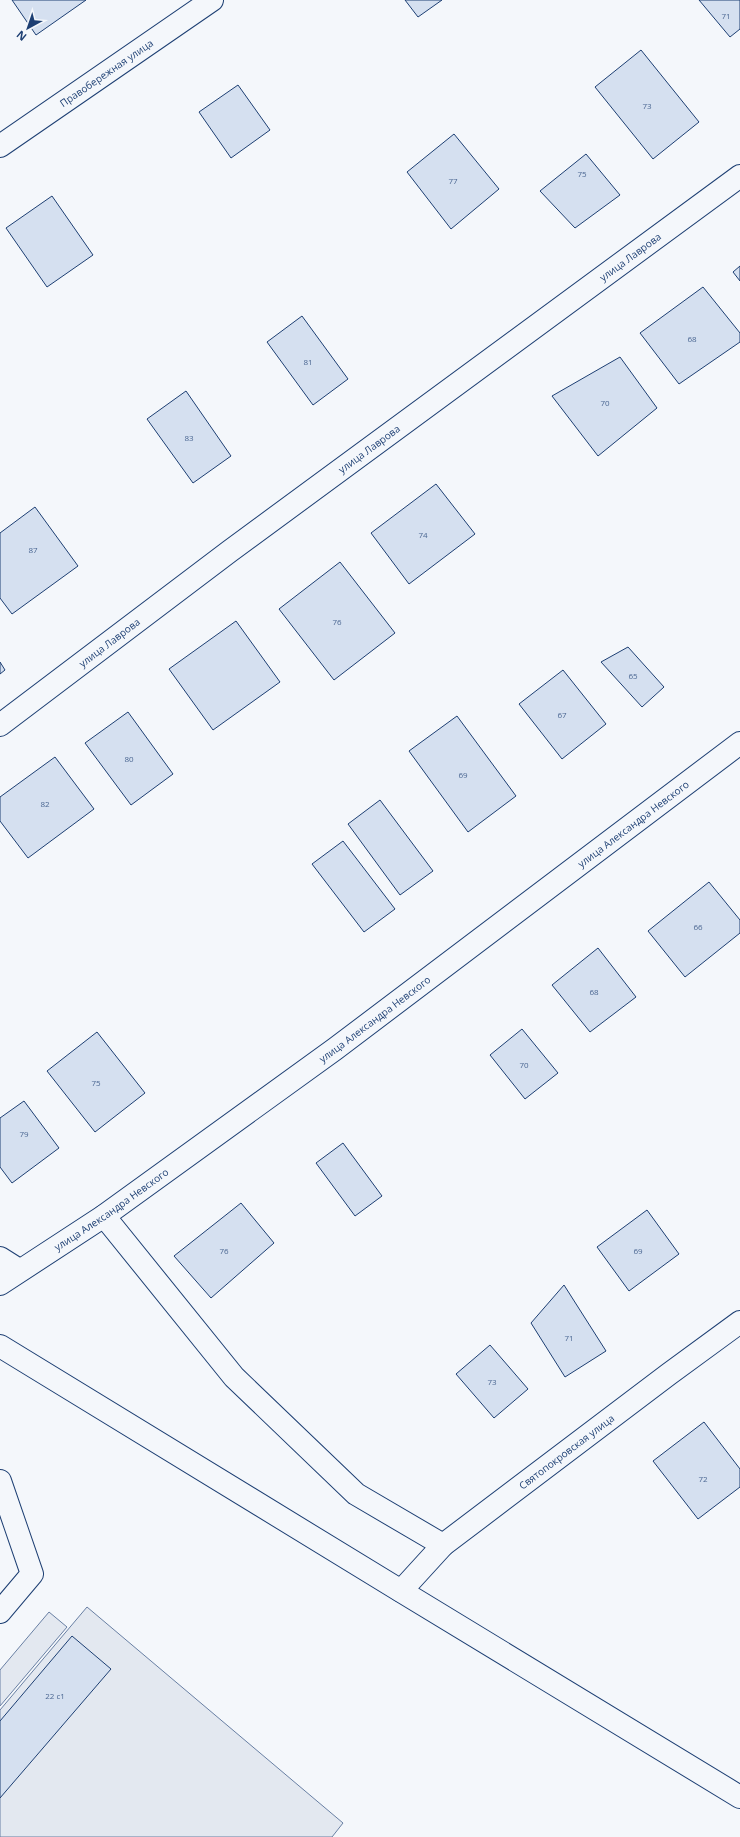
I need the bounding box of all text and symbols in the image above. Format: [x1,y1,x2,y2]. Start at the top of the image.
north arrow [8,8,48,48]
house number: 71 [721,10,731,21]
text: N [13,27,30,45]
street label: Правобережная улица [57,36,156,110]
house number: 73 [642,100,652,111]
house number: 75 [577,168,587,179]
house number: 77 [448,175,458,186]
street label: улица Лаврова [596,229,664,284]
house number: 68 [687,333,697,344]
house number: 81 [303,356,313,367]
house number: 70 [600,397,610,408]
street label: улица Лаврова [335,421,403,476]
house number: 83 [184,432,194,443]
house number: 74 [418,529,428,540]
house number: 87 [28,544,38,555]
street label: улица Лаврова [76,615,143,670]
house number: 76 [332,616,342,627]
house number: 65 [628,670,638,681]
house number: 67 [557,709,567,720]
house number: 80 [124,753,134,764]
house number: 69 [458,769,468,780]
street label: улица Александра Невского [575,777,692,870]
house number: 82 [40,798,50,809]
house number: 66 [693,921,703,932]
street label: улица Александра Невского [316,972,433,1065]
house number: 68 [589,986,599,997]
house number: 70 [519,1059,529,1070]
house number: 75 [91,1077,101,1088]
house number: 79 [19,1128,29,1139]
street label: улица Александра Невского [51,1165,171,1254]
house number: 76 [219,1245,229,1256]
house number: 69 [633,1245,643,1256]
house number: 71 [564,1332,574,1343]
house number: 73 [487,1376,497,1387]
street label: Святопокровская улица [516,1411,617,1492]
house number: 72 [698,1473,708,1484]
house number: 22 с1 [45,1690,65,1701]

